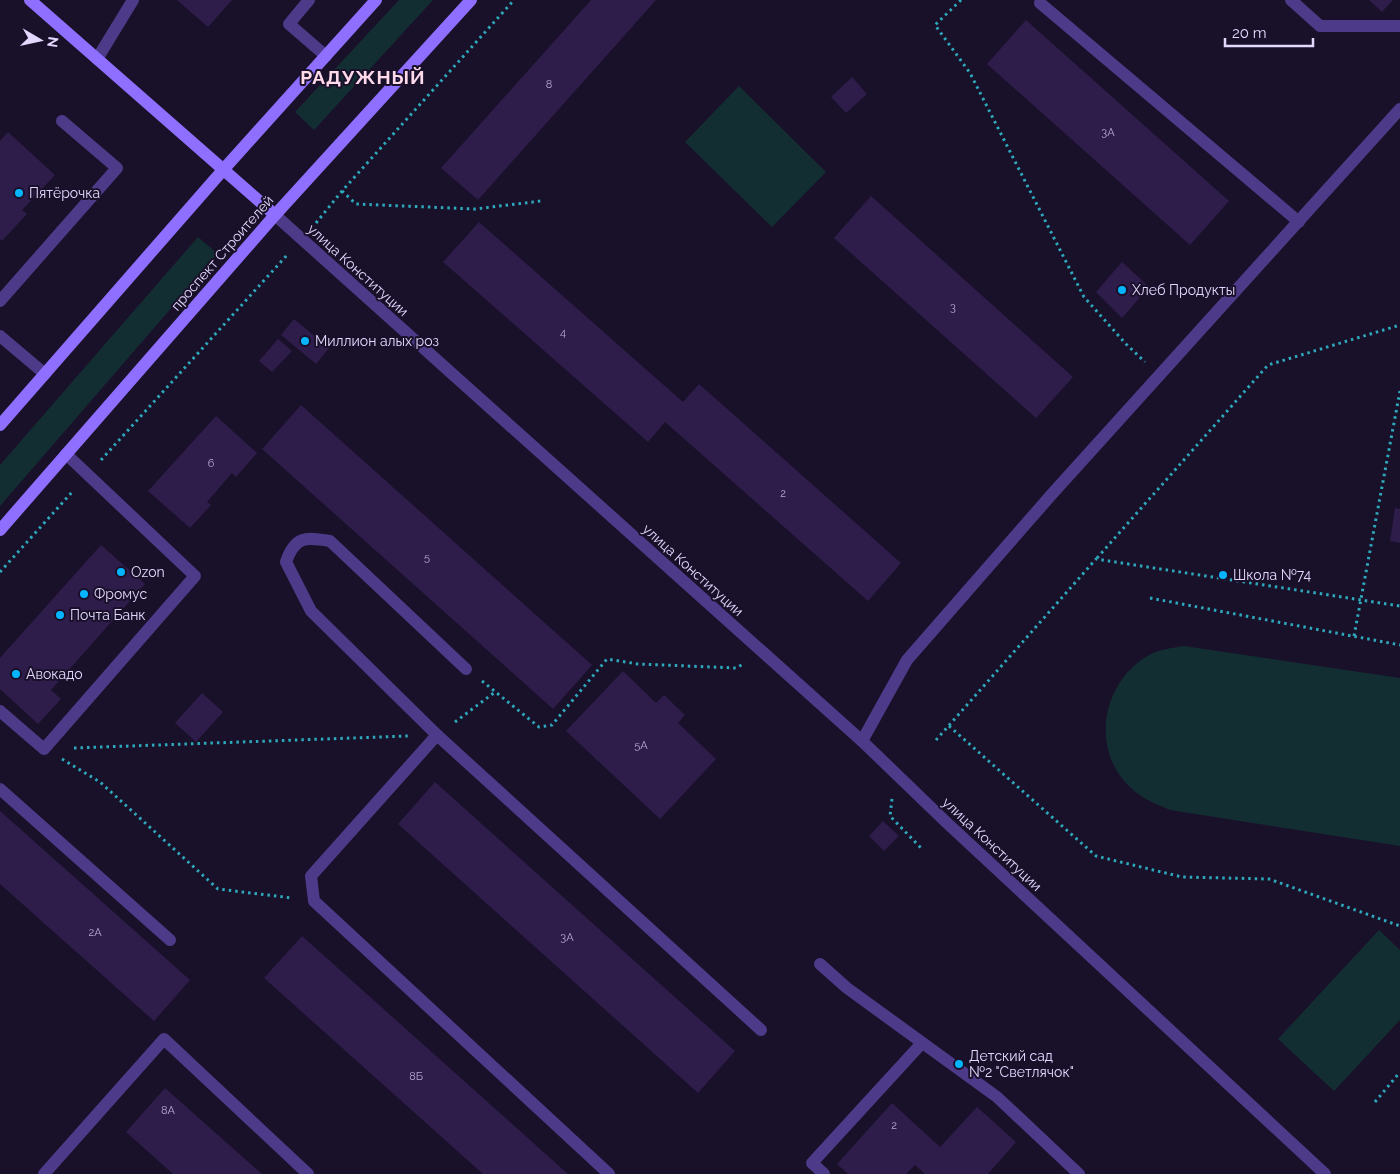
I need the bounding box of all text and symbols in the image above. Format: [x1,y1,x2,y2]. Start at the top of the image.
north arrow [15,15,65,65]
scale bar [1225,15,1312,47]
text: 20 m [1232,24,1267,42]
text: N [44,36,62,49]
district label: РАДУЖНЫЙ [300,66,426,88]
house number: 8 [546,78,552,91]
house number: 3А [1101,126,1115,139]
place label: Пятёрочка [29,185,100,201]
marker: Пятёрочка [13,187,25,199]
street label: проспект Строителей [168,192,276,314]
street label: улица Конституции [304,221,412,319]
place label: Хлеб Продукты [1132,282,1235,298]
marker: Хлеб Продукты [1116,284,1128,296]
house number: 3 [950,301,956,314]
house number: 4 [560,326,566,339]
place label: Миллион алых роз [315,333,439,349]
marker: Миллион алых роз [299,335,311,347]
house number: 6 [208,457,215,470]
house number: 2 [780,487,786,500]
street label: улица Конституции [639,521,747,619]
house number: 5 [424,551,430,564]
place label: Ozon [131,564,165,580]
marker: Ozon [115,566,127,578]
place label: Школа №74 [1233,567,1311,583]
marker: Школа №74 [1217,569,1229,581]
place label: Фромус [94,586,147,602]
marker: Фромус [78,588,90,600]
place label: Почта Банк [70,607,146,623]
marker: Почта Банк [54,609,66,621]
place label: Авокадо [26,666,83,682]
marker: Авокадо [10,668,22,680]
house number: 5А [634,739,648,752]
street label: улица Конституции [939,794,1045,894]
house number: 2А [88,926,102,939]
house number: 3А [560,931,574,944]
place label: Детский сад №2 "Светлячок" [969,1048,1074,1080]
marker: Детский сад №2 "Светлячок" [953,1058,965,1070]
house number: 8Б [409,1070,423,1083]
house number: 8А [161,1104,175,1117]
house number: 2 [891,1119,897,1132]

